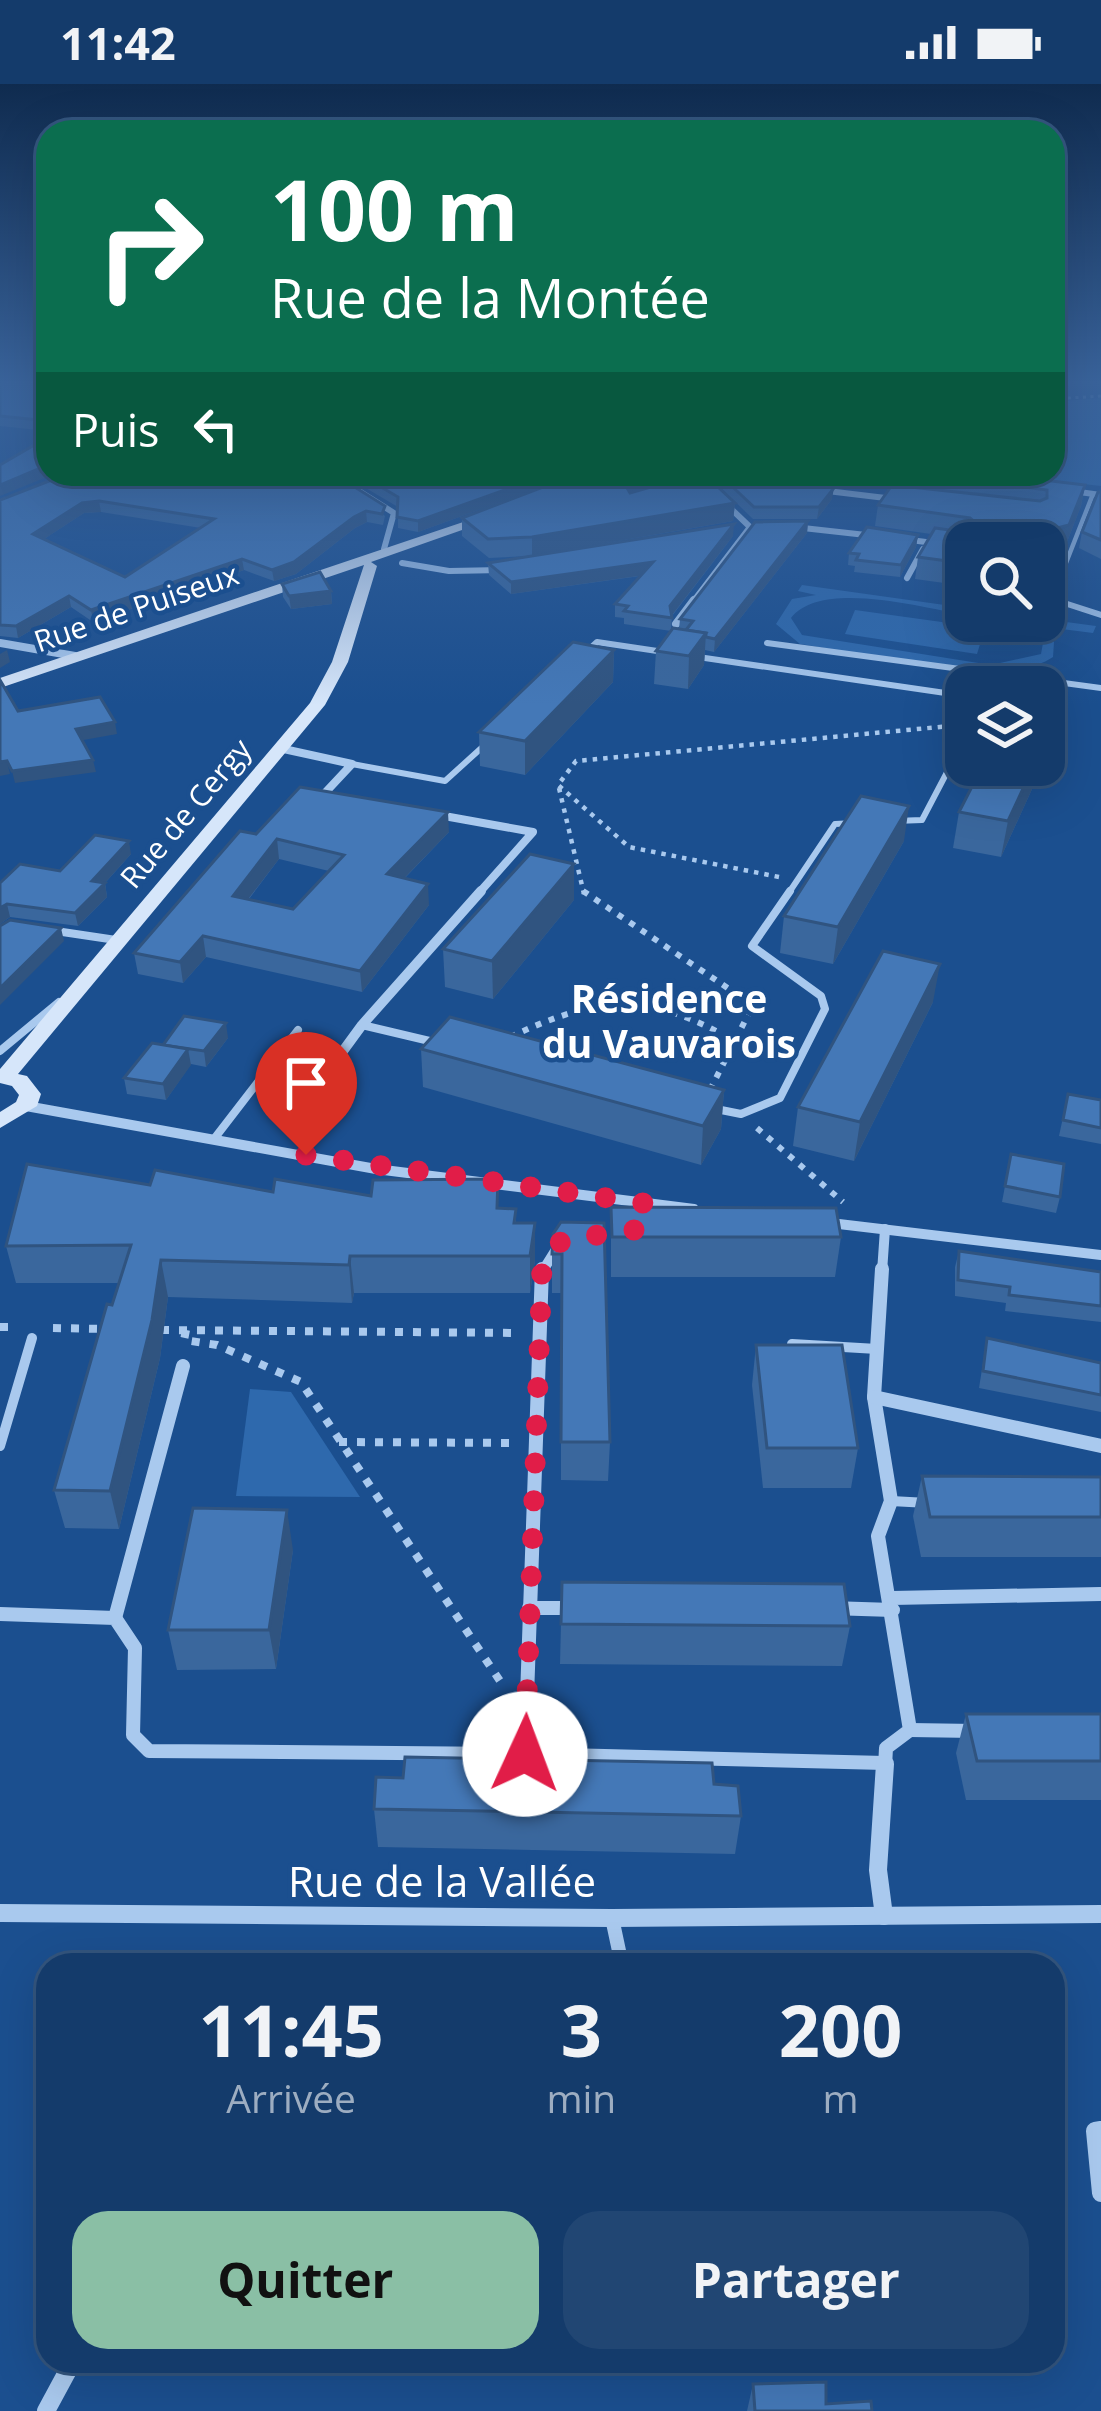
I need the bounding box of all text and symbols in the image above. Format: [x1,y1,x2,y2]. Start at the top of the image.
text: 11:42 [60,12,176,73]
text: 100 m [270,151,518,266]
icon: right [72,168,228,324]
text: Rue de la Montée [270,260,710,334]
icon: left [183,396,249,462]
text: Puis [72,399,159,460]
map controls [945,522,1065,786]
button: search [945,522,1065,642]
street label: Rue de Puiseux [28,553,244,661]
button: layers [945,666,1065,786]
street label: Rue de Cergy [110,729,260,897]
district label: Résidence du Vauvarois [542,971,796,1069]
pin [255,1032,357,1155]
icon: arrive [273,1050,339,1116]
position arrow [462,1691,588,1817]
street label: Rue de la Vallée [288,1852,596,1909]
text: 11:45 [199,1980,384,2078]
text: 3 [561,1980,602,2078]
text: 200 [779,1980,902,2078]
text: Arrivée [226,2071,356,2124]
text: min [546,2071,616,2124]
text: m [823,2071,859,2124]
button: Quitter [72,2211,539,2349]
button: Partager [563,2211,1029,2349]

